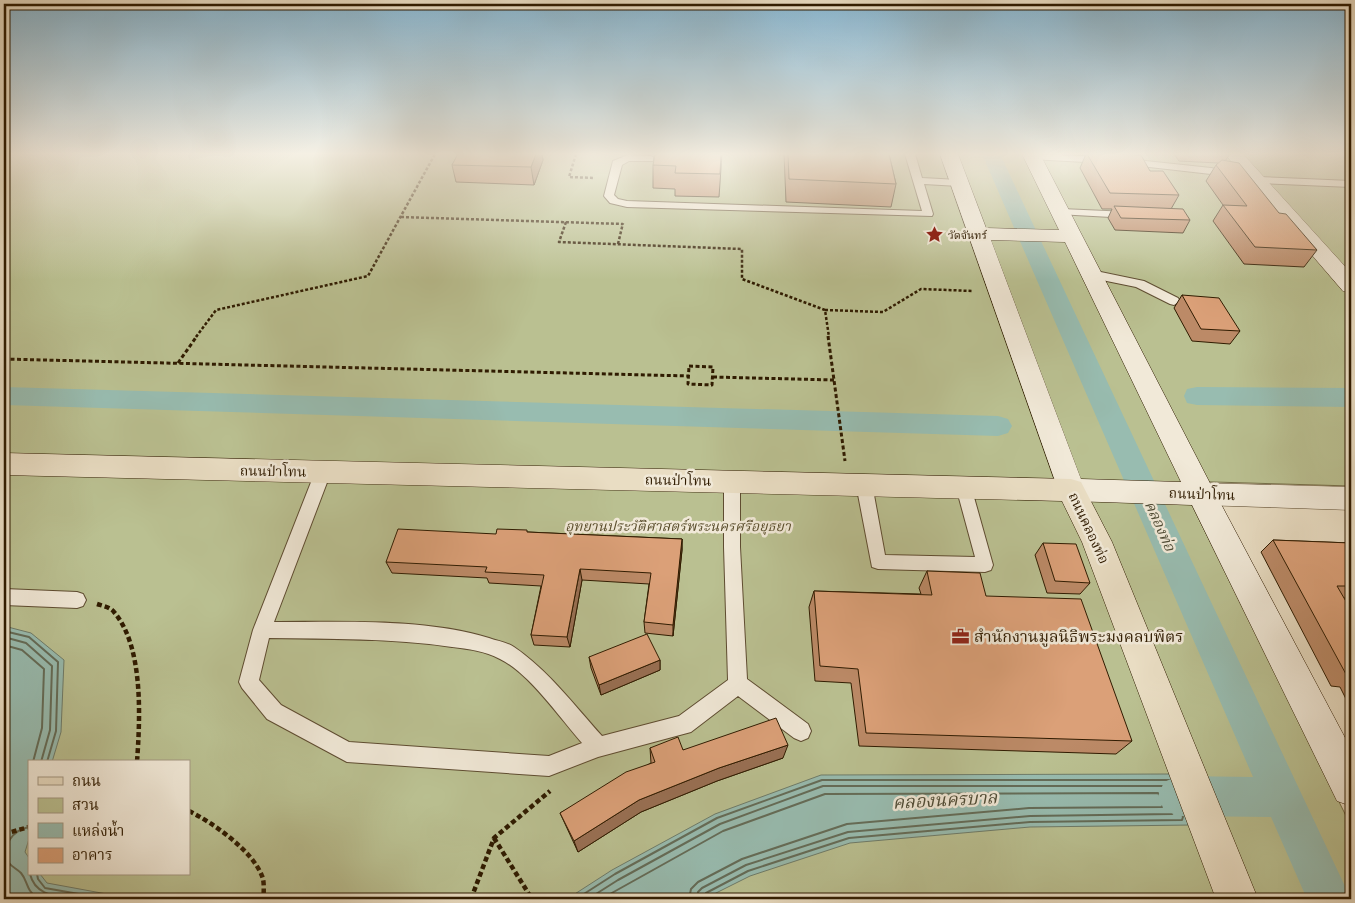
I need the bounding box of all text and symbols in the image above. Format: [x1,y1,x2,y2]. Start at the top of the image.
place icon: วัดจันทร์ [924,225,944,245]
place label: วัดจันทร์ [948,228,987,243]
street label: ถนนป่าโทน [240,460,306,482]
street label: ถนนป่าโทน [645,469,711,491]
street label: ถนนป่าโทน [1168,483,1236,505]
street label: ถนนคลองท่อ [1064,489,1113,567]
water label: คลองท่อ [1140,498,1180,556]
park label: อุทยานประวัติศาสตร์พระนครศรีอยุธยา [565,517,792,536]
office icon: สำนักงานมูลนิธิพระมงคลบพิตร [950,626,970,646]
place label: สำนักงานมูลนิธิพระมงคลบพิตร [974,626,1183,648]
legend [28,760,190,876]
text: ถนน [72,771,101,791]
water label: คลองนครบาล [892,785,999,815]
text: สวน [72,795,99,815]
text: แหล่งน้ำ [72,820,124,841]
text: อาคาร [72,845,112,865]

